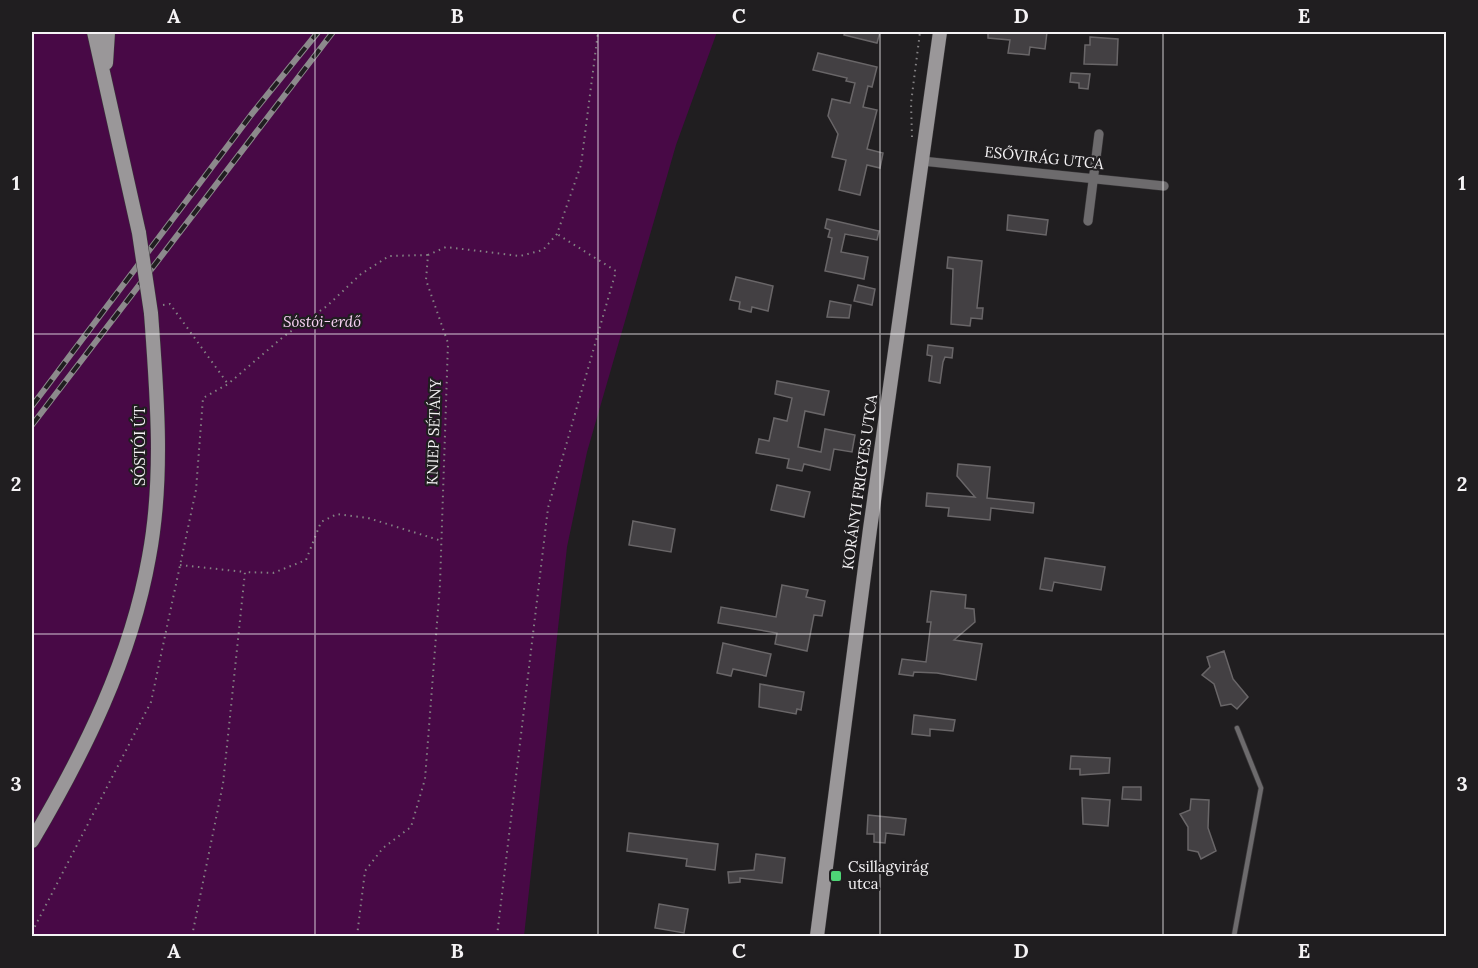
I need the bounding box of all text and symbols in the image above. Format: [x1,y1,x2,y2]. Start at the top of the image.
text: A [167,3,181,28]
text: B [450,3,464,28]
text: C [732,3,746,28]
text: D [1013,3,1029,28]
text: E [1298,3,1310,28]
street label: ESŐVIRÁG UTCA [983,142,1105,173]
text: 1 [12,170,20,195]
text: 1 [1458,170,1466,195]
park label: Sóstói-erdő [283,312,361,331]
street label: KNIEP SÉTÁNY [422,378,445,486]
street label: KORÁNYI FRIGYES UTCA [838,392,881,571]
street label: SÓSTÓI ÚT [130,406,149,486]
text: 2 [11,471,21,496]
text: 2 [1457,471,1467,496]
text: 3 [10,771,22,796]
text: 3 [1456,771,1468,796]
place label: Csillagvirág utca [848,857,929,893]
marker: Csillagvirág utca [829,869,843,883]
text: A [167,938,181,963]
text: B [450,938,464,963]
text: C [732,938,746,963]
text: D [1013,938,1029,963]
text: E [1298,938,1310,963]

